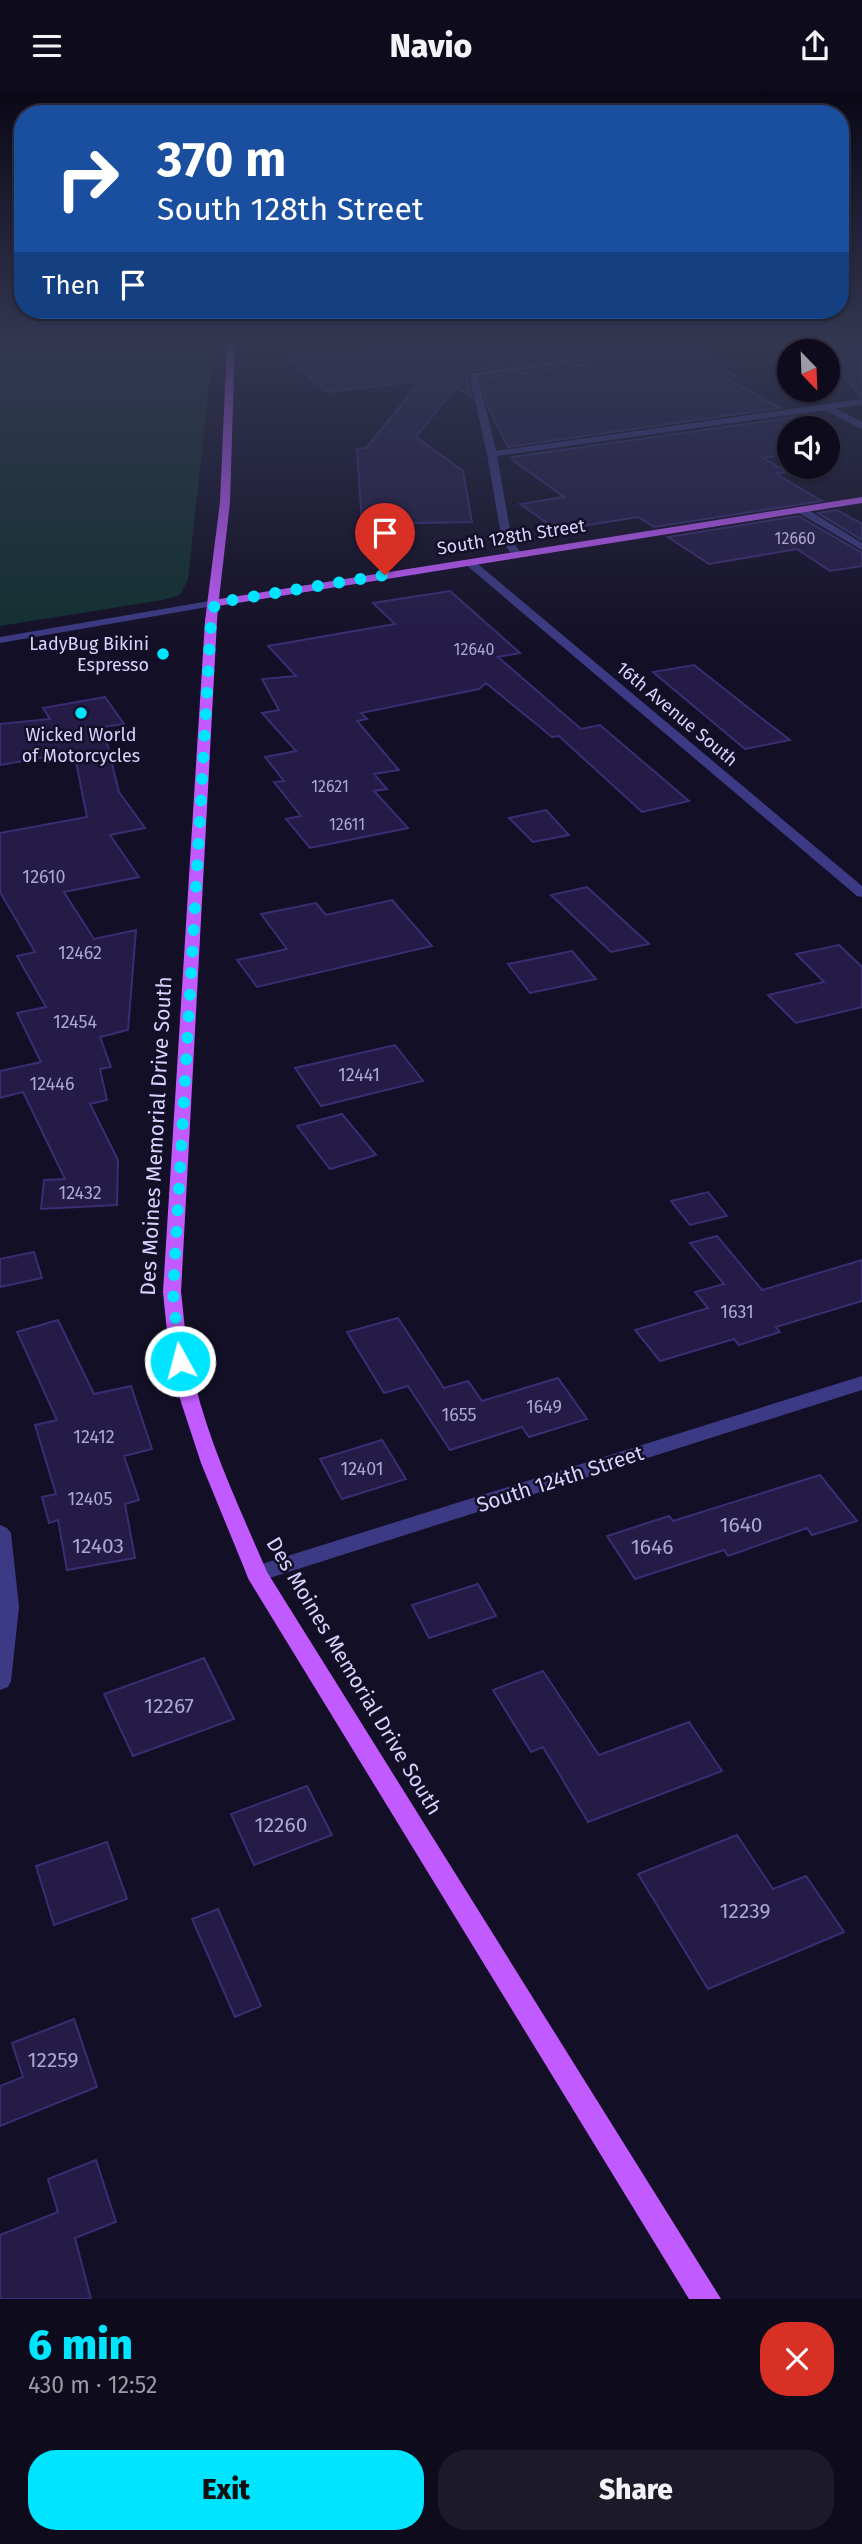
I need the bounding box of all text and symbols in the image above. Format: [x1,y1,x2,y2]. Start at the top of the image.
icon: menu [28,27,66,65]
text: Navio [390,27,472,65]
icon: share [796,27,834,65]
text: 370 m [157,130,286,189]
icon: right [42,133,133,224]
text: South 128th Street [157,190,423,228]
icon: arrive [114,266,152,304]
text: Then [42,270,100,301]
north arrow [777,339,840,403]
map controls [777,339,840,479]
button: sound [777,416,840,479]
pin [355,503,415,575]
icon: arrive [366,514,404,552]
street label: South 128th Street [435,514,587,560]
house number: 12660 [775,529,815,548]
place label: LadyBug Bikini Espresso [29,633,149,676]
house number: 12640 [454,640,494,659]
marker: LadyBug Bikini Espresso [155,646,171,662]
street label: 16th Avenue South [612,657,742,771]
marker: Wicked World of Motorcycles [73,705,89,721]
place label: Wicked World of Motorcycles [22,724,140,767]
house number: 12621 [311,777,349,796]
house number: 12611 [329,815,365,834]
house number: 12610 [22,866,66,888]
house number: 12462 [58,942,102,964]
street label: Des Moines Memorial Drive South [135,976,177,1296]
house number: 12454 [53,1011,98,1033]
house number: 12441 [338,1064,380,1086]
house number: 12446 [30,1073,74,1095]
house number: 12432 [58,1182,102,1204]
house number: 1631 [720,1301,754,1323]
position arrow [143,1324,217,1398]
house number: 1649 [526,1396,562,1418]
house number: 1655 [441,1404,477,1426]
house number: 12412 [73,1426,115,1448]
street label: South 124th Street [473,1440,647,1518]
house number: 12401 [340,1458,384,1480]
house number: 12405 [68,1488,112,1510]
house number: 1640 [719,1512,763,1538]
street label: Des Moines Memorial Drive South [261,1532,447,1820]
house number: 12403 [72,1533,124,1559]
house number: 1646 [631,1534,673,1560]
house number: 12267 [144,1693,194,1719]
house number: 12260 [255,1812,307,1838]
house number: 12239 [719,1898,771,1924]
house number: 12259 [27,2047,79,2073]
text: 6 min [28,2320,133,2370]
button: close [760,2322,834,2396]
text: 430 m · 12:52 [28,2371,157,2399]
button: Exit [28,2450,424,2530]
button: Share [438,2450,834,2530]

